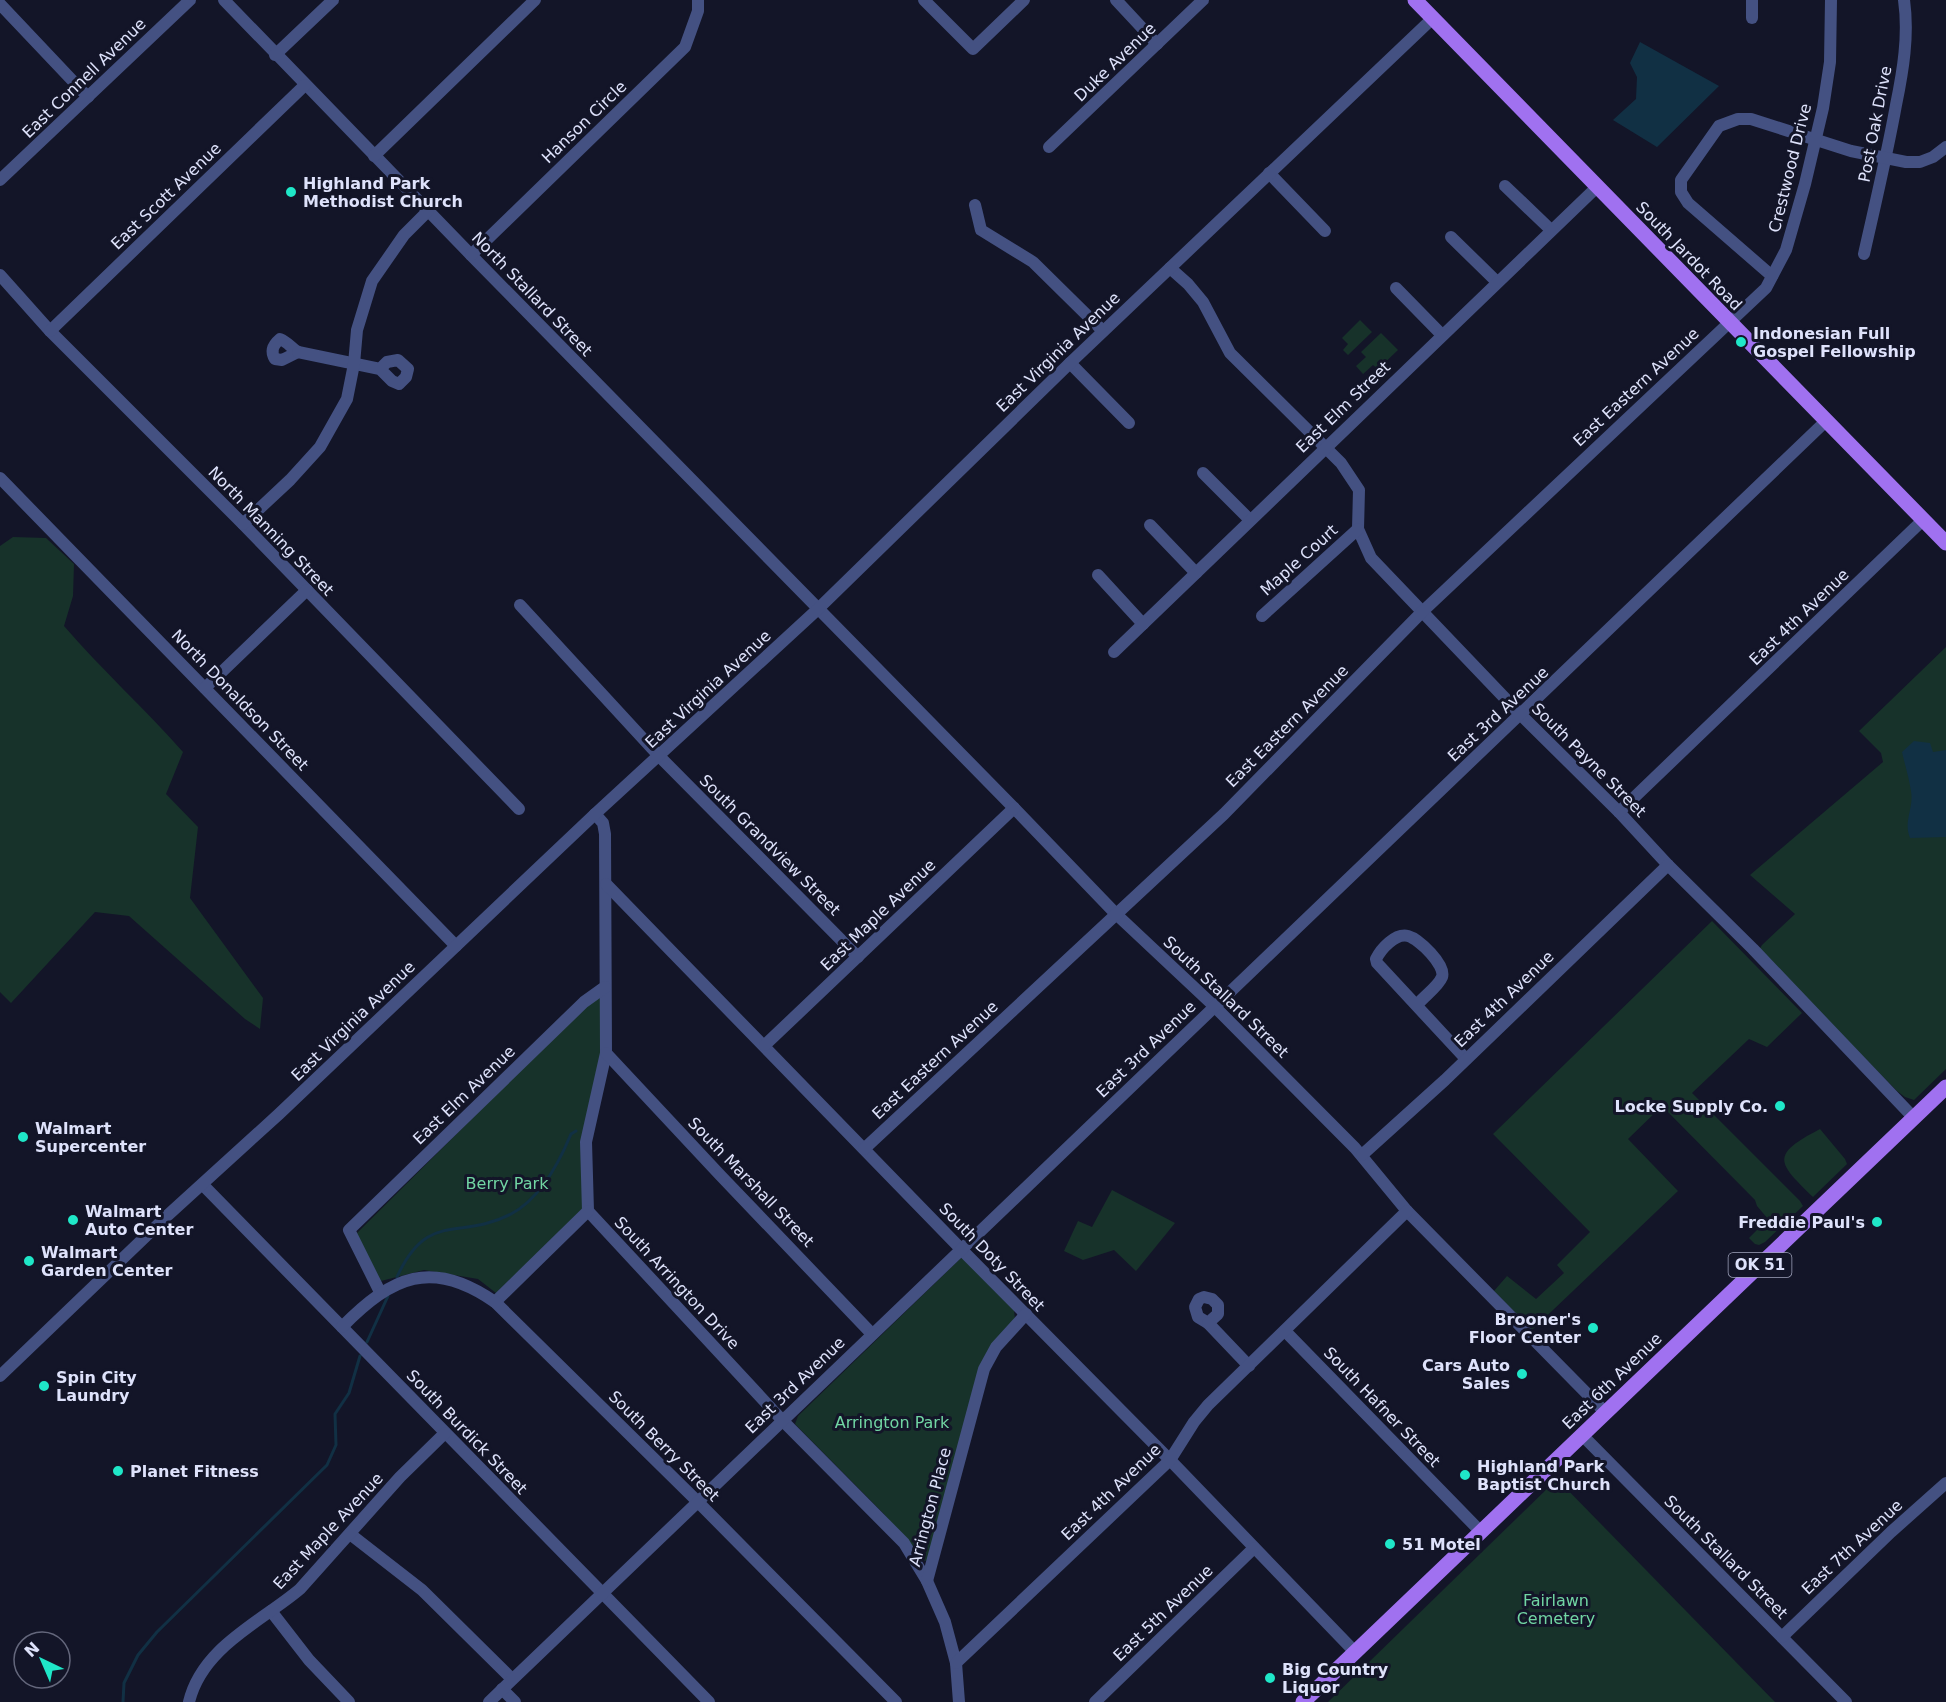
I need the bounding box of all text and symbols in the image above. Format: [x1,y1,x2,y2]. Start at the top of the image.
street label: East Connell Avenue [18,14,150,142]
street label: Duke Avenue [1070,19,1160,105]
street label: Post Oak Drive [1854,64,1896,184]
street label: Hanson Circle [538,77,630,167]
street label: Crestwood Drive [1765,101,1815,235]
street label: East Scott Avenue [107,139,225,253]
place label: Highland Park Methodist Church [303,174,463,211]
marker: Highland Park Methodist Church [284,185,298,199]
street label: South Jardot Road [1632,198,1746,314]
street label: North Stallard Street [468,228,596,360]
street label: East Virginia Avenue [992,288,1124,416]
street label: East Eastern Avenue [1569,324,1703,450]
place label: Indonesian Full Gospel Fellowship [1753,324,1916,361]
marker: Indonesian Full Gospel Fellowship [1734,335,1748,349]
street label: East Elm Street [1292,357,1394,457]
street label: North Manning Street [204,462,338,600]
street label: Maple Court [1257,520,1341,600]
street label: East 4th Avenue [1745,565,1853,669]
street label: North Donaldson Street [168,626,312,774]
street label: East Virginia Avenue [641,626,775,752]
street label: East Eastern Avenue [1222,661,1352,791]
street label: East 3rd Avenue [1444,662,1552,766]
street label: South Payne Street [1528,699,1650,821]
street label: South Grandview Street [696,771,844,919]
street label: East Maple Avenue [817,855,939,975]
street label: South Stallard Street [1159,932,1293,1062]
street label: East 4th Avenue [1450,947,1558,1051]
street label: East Virginia Avenue [287,957,419,1085]
street label: East Eastern Avenue [868,997,1002,1123]
street label: East 3rd Avenue [1092,997,1200,1101]
street label: East Elm Avenue [409,1042,519,1148]
place label: Locke Supply Co. [1615,1097,1768,1116]
marker: Locke Supply Co. [1773,1099,1787,1113]
street label: South Marshall Street [684,1113,818,1251]
place label: Walmart Supercenter [35,1119,146,1156]
marker: Walmart Supercenter [16,1130,30,1144]
park label: Berry Park [466,1174,549,1193]
street label: South Doty Street [935,1199,1049,1315]
place label: Walmart Auto Center [85,1202,193,1239]
marker: Walmart Auto Center [66,1213,80,1227]
street label: South Arrington Drive [611,1213,743,1353]
place label: Freddie Paul's [1738,1213,1865,1232]
marker: Freddie Paul's [1870,1215,1884,1229]
place label: Walmart Garden Center [41,1243,173,1280]
road number: OK 51 [1728,1253,1792,1277]
marker: Walmart Garden Center [22,1254,36,1268]
place label: Brooner's Floor Center [1469,1310,1581,1347]
marker: Brooner's Floor Center [1586,1321,1600,1335]
street label: East 6th Avenue [1558,1329,1666,1433]
street label: East 3rd Avenue [741,1333,849,1437]
street label: South Hafner Street [1320,1343,1444,1471]
place label: Cars Auto Sales [1422,1356,1510,1393]
street label: South Burdick Street [403,1366,531,1498]
marker: Cars Auto Sales [1515,1367,1529,1381]
place label: Spin City Laundry [56,1368,137,1405]
marker: Spin City Laundry [37,1379,51,1393]
street label: South Berry Street [605,1387,723,1505]
park label: Arrington Park [835,1413,950,1432]
street label: East 4th Avenue [1057,1440,1165,1544]
street label: Arrington Place [905,1445,955,1569]
place label: Highland Park Baptist Church [1477,1457,1611,1494]
place label: Planet Fitness [130,1462,259,1481]
marker: Planet Fitness [111,1464,125,1478]
marker: Highland Park Baptist Church [1458,1468,1472,1482]
street label: East Maple Avenue [269,1469,387,1593]
street label: South Stallard Street [1660,1491,1792,1623]
street label: East 7th Avenue [1798,1495,1906,1599]
place label: 51 Motel [1402,1535,1481,1554]
marker: 51 Motel [1383,1537,1397,1551]
street label: East 5th Avenue [1109,1561,1217,1665]
park label: Fairlawn Cemetery [1517,1591,1595,1628]
north arrow [12,1630,72,1690]
text: N [21,1638,43,1661]
place label: Big Country Liquor [1282,1660,1389,1697]
marker: Big Country Liquor [1263,1671,1277,1685]

